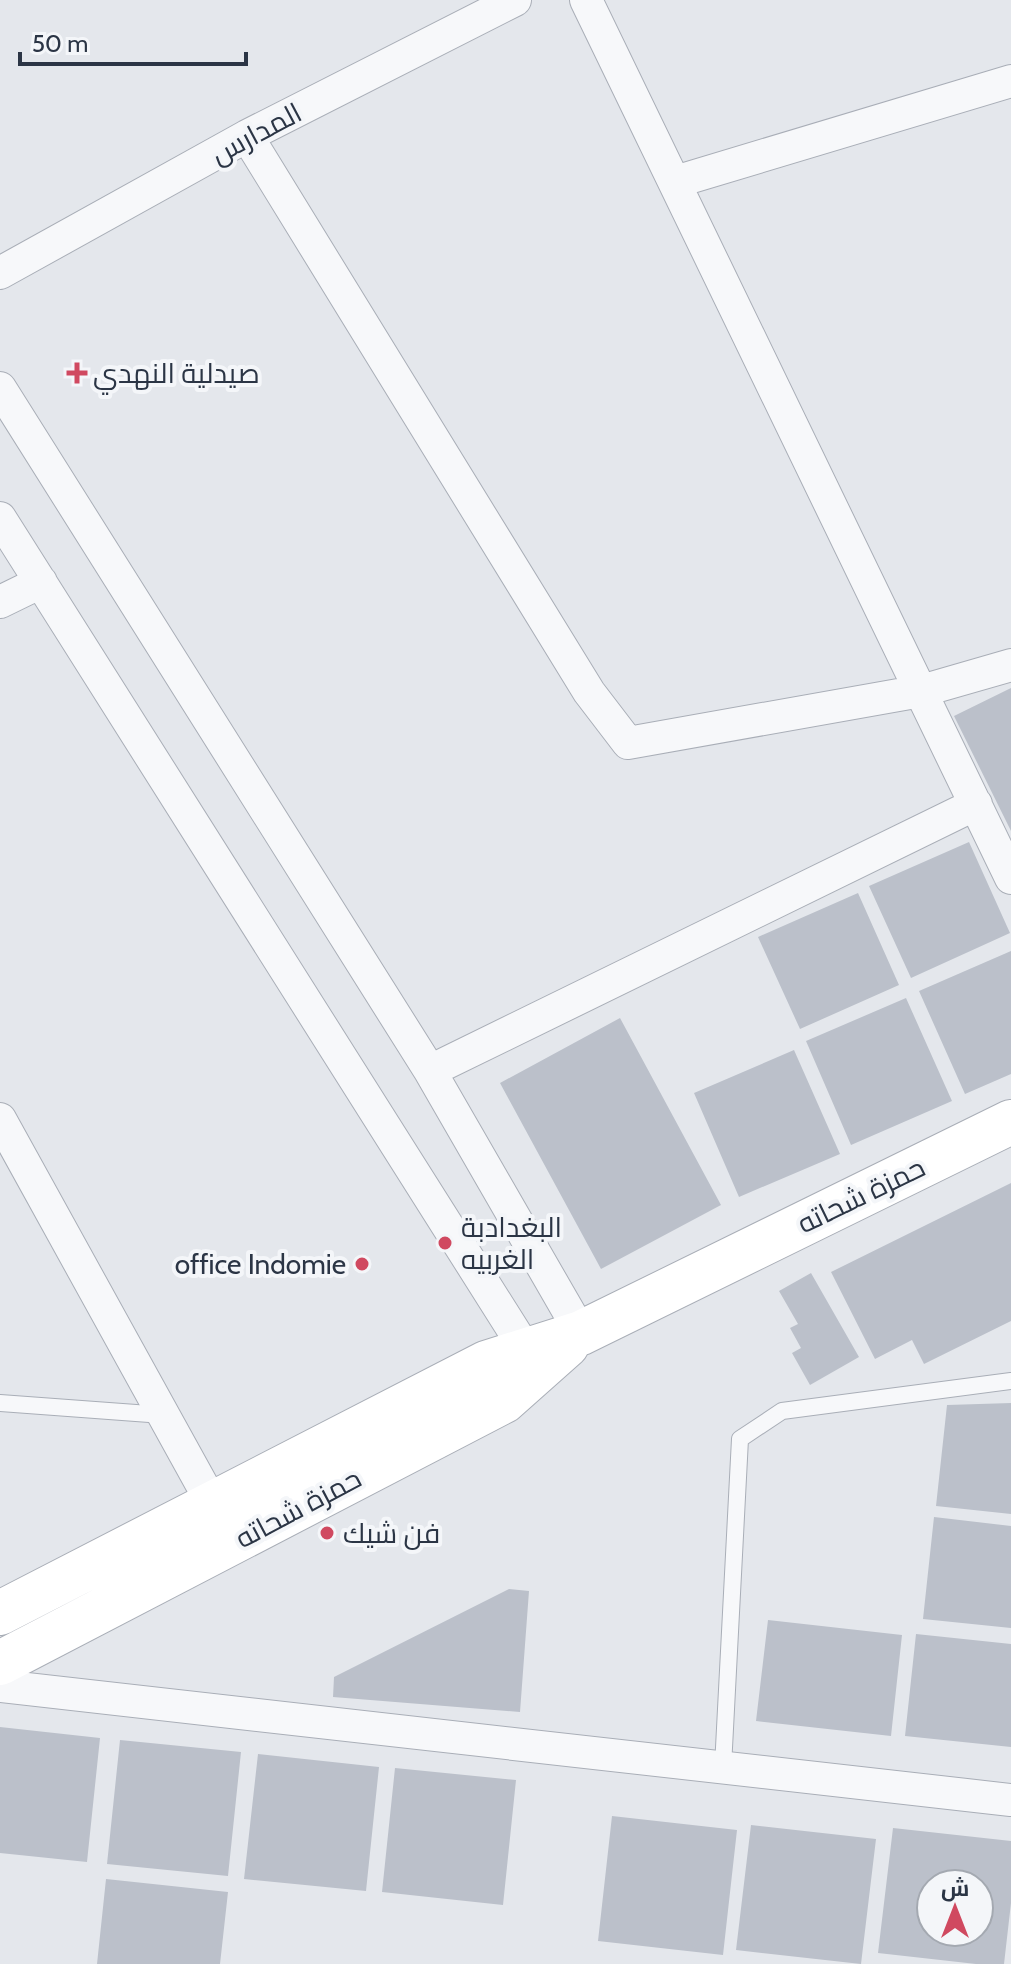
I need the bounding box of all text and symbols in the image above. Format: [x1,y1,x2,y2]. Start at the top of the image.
scale bar [20,16,246,66]
text: 50 m [32,29,88,58]
street label: المدارس [205,95,307,171]
place label: صيدلية النهدي [93,356,260,395]
marker: صيدلية النهدي [68,364,86,382]
street label: حمزة شحاته [792,1150,930,1240]
place label: البغدادبة الغربيه [461,1210,562,1276]
marker: البغدادبة الغربيه [436,1234,454,1252]
place label: office Indomie [175,1247,346,1281]
marker: office Indomie [353,1255,371,1273]
street label: حمزة شحاته [229,1461,367,1555]
place label: فن شيك [343,1516,440,1550]
marker: فن شيك [318,1524,336,1542]
north arrow [915,1868,995,1948]
text: ش [941,1875,969,1902]

